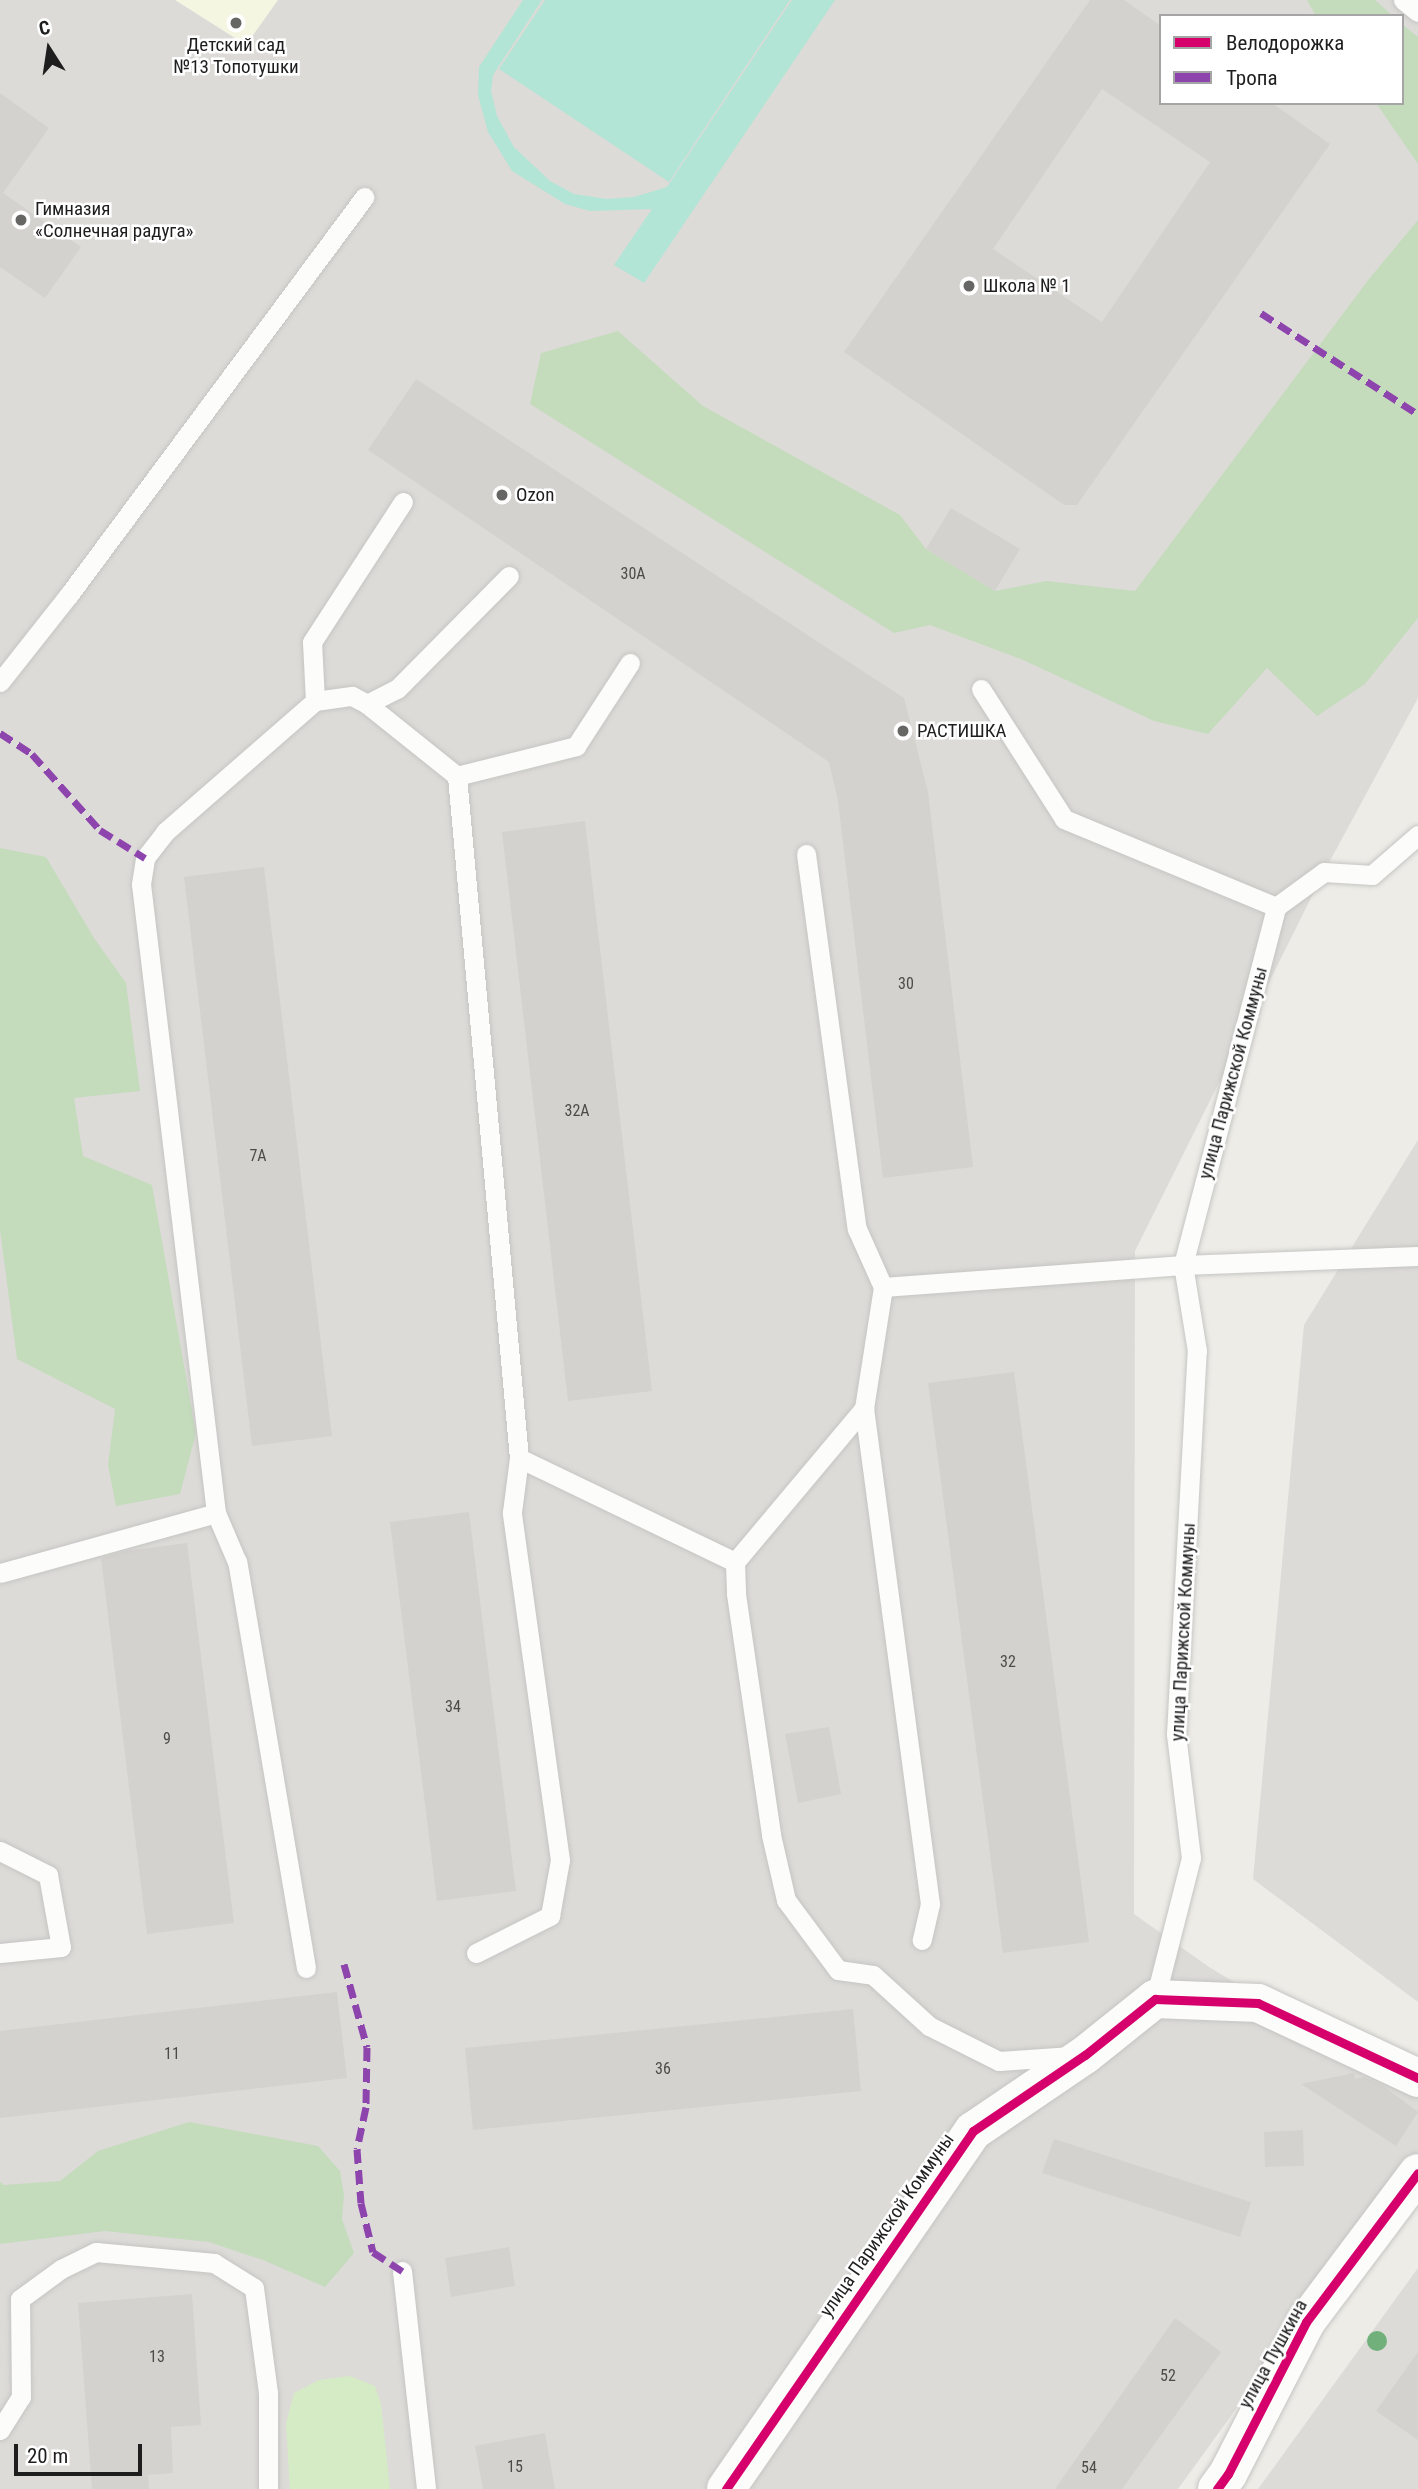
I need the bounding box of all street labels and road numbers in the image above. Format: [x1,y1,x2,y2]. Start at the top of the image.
street label: улица Парижской Коммуны [1194,964,1272,1182]
street label: улица Парижской Коммуны [1166,1522,1200,1742]
street label: улица Парижской Коммуны [815,2129,959,2321]
street label: улица Пушкина [1234,2296,1312,2412]

